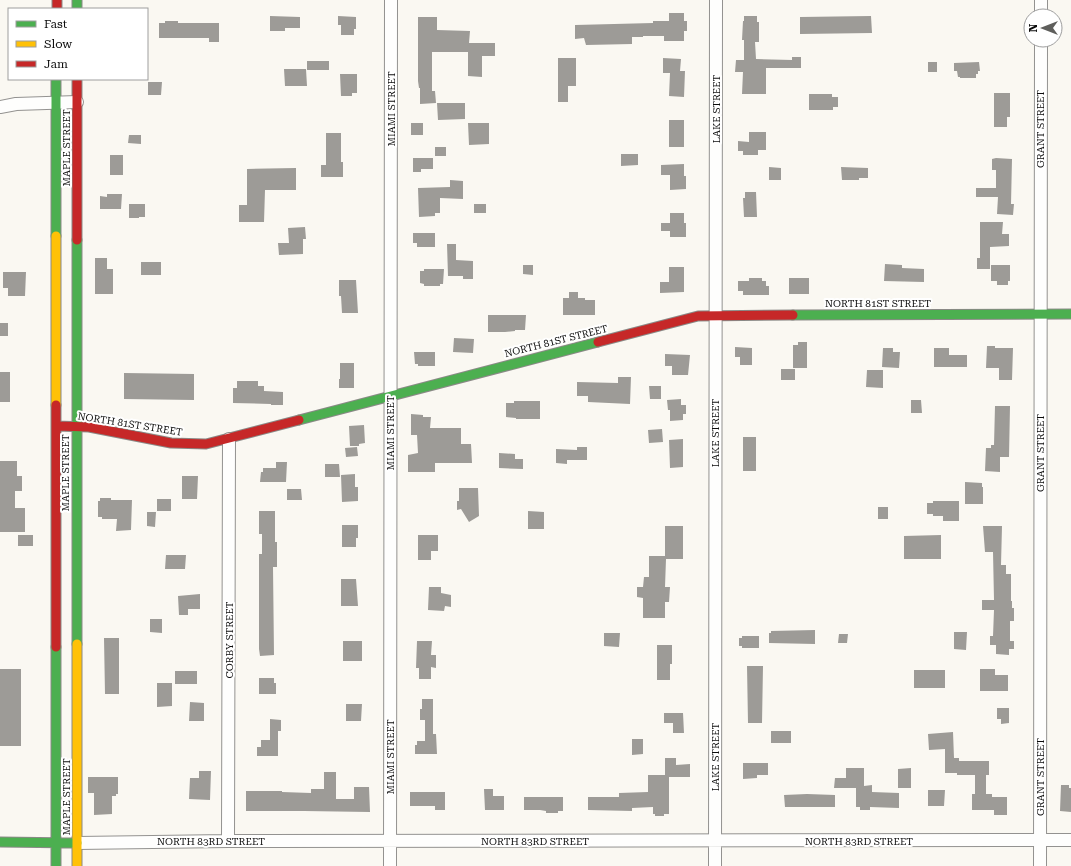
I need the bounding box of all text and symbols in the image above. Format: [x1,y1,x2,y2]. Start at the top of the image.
legend [8,8,148,80]
north arrow [1023,8,1063,48]
text: Fast [44,17,68,31]
text: N [1027,23,1040,32]
text: Slow [44,37,72,51]
text: Jam [44,57,68,71]
street label: MIAMI STREET [386,71,397,147]
street label: LAKE STREET [711,74,722,143]
street label: GRANT STREET [1035,90,1046,168]
street label: MAPLE STREET [61,109,72,187]
street label: NORTH 81ST STREET [825,298,931,309]
street label: NORTH 81ST STREET [503,323,609,359]
street label: MIAMI STREET [385,395,396,471]
street label: LAKE STREET [710,398,721,467]
street label: NORTH 81ST STREET [77,410,183,438]
street label: GRANT STREET [1035,414,1046,492]
street label: MAPLE STREET [60,434,71,512]
street label: CORBY STREET [224,601,235,679]
street label: MIAMI STREET [385,719,396,795]
street label: LAKE STREET [710,722,721,791]
street label: GRANT STREET [1035,738,1046,816]
street label: MAPLE STREET [61,758,72,836]
street label: NORTH 83RD STREET [157,836,265,847]
street label: NORTH 83RD STREET [481,836,589,847]
street label: NORTH 83RD STREET [805,836,913,847]

